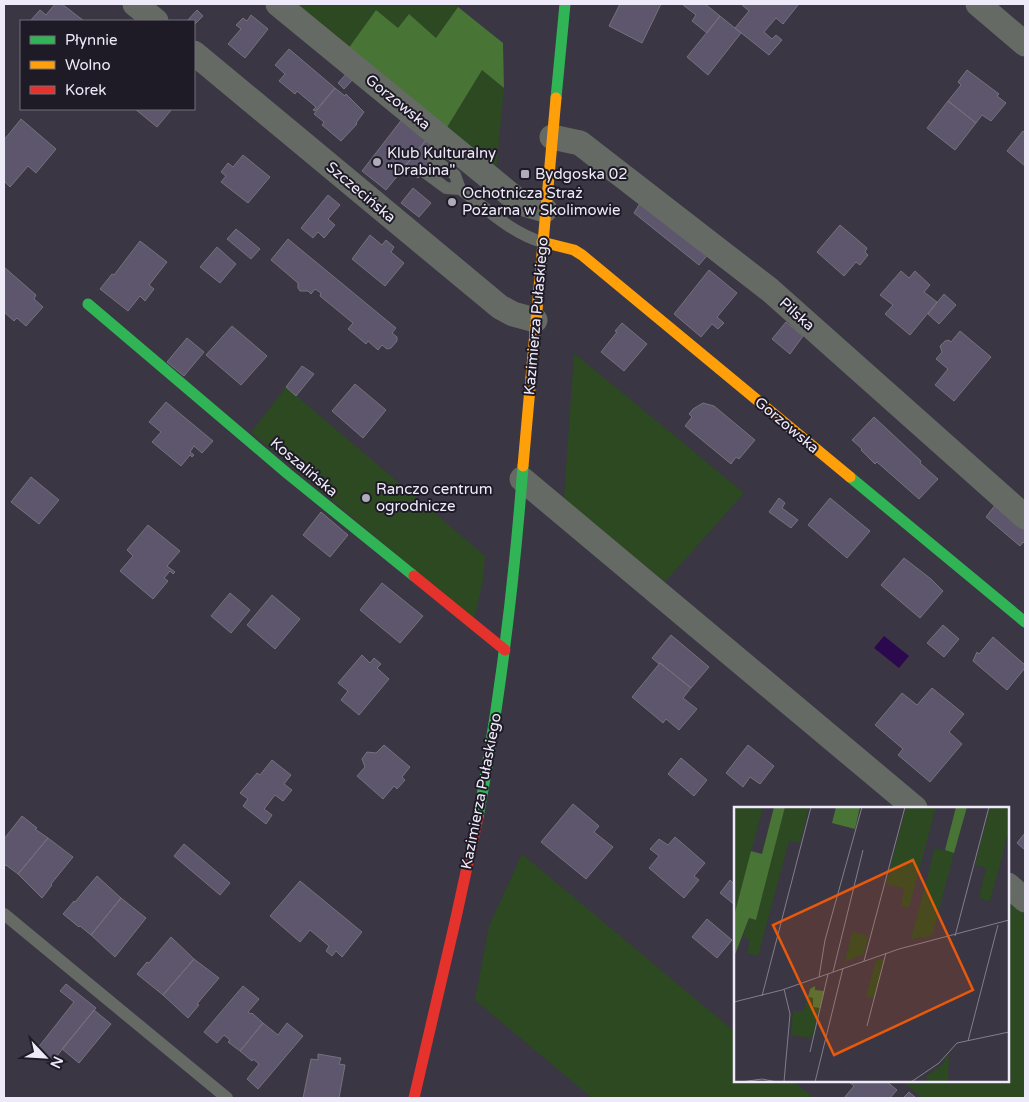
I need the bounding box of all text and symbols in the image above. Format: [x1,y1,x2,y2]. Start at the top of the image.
legend [20,20,195,110]
text: Płynnie [65,31,118,49]
text: Wolno [65,56,111,74]
street label: Gorzowska [362,70,434,134]
text: Korek [65,81,106,99]
place label: Klub Kulturalny "Drabina" [387,144,496,179]
marker: Klub Kulturalny "Drabina" [371,156,383,168]
street label: Szczecińska [323,158,399,226]
place label: Bydgoska 02 [535,165,628,183]
marker: Bydgoska 02 [519,168,531,180]
place label: Ochotnicza Straż Pożarna w Skolimowie [462,184,621,219]
marker: Ochotnicza Straż Pożarna w Skolimowie [446,196,458,208]
street label: Kazimierza Pułaskiego [520,236,552,396]
street label: Pilska [776,294,818,334]
street label: Gorzowska [751,393,823,457]
street label: Koszalińska [267,434,341,500]
place label: Ranczo centrum ogrodnicze [376,480,493,515]
marker: Ranczo centrum ogrodnicze [360,492,372,504]
street label: Kazimierza Pułaskiego [457,711,505,871]
inset map [734,807,1009,1082]
north arrow [20,1032,70,1082]
text: N [46,1054,66,1071]

